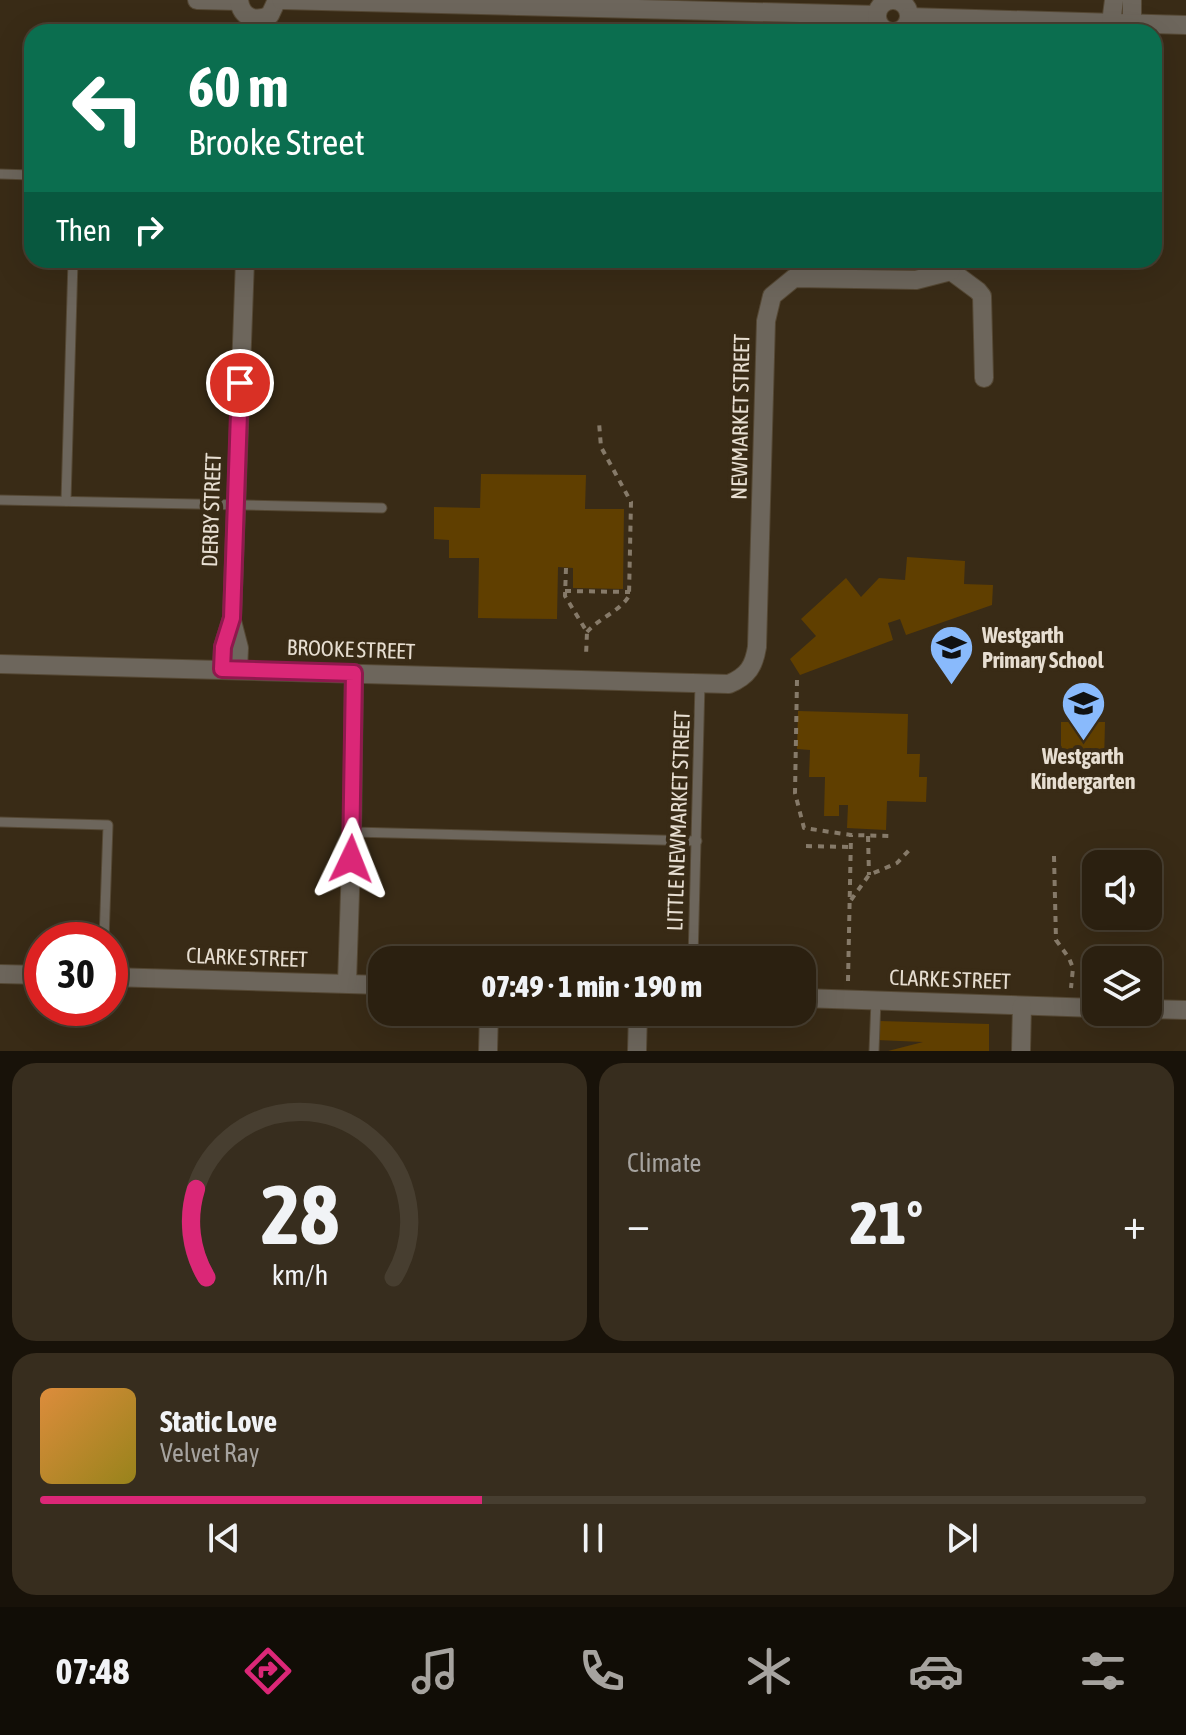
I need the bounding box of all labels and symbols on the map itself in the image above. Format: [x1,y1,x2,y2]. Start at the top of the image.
street label: NEWMARKET STREET [726,333,754,500]
pin [206,349,274,417]
street label: DERBY STREET [196,452,226,568]
place label: Westgarth Primary School [981,622,1105,673]
school or university icon: Westgarth Primary School [927,624,975,687]
street label: BROOKE STREET [286,634,416,664]
school or university icon: Westgarth Kindergarten [1059,679,1107,742]
street label: LITTLE NEWMARKET STREET [661,710,695,932]
place label: Westgarth Kindergarten [1030,743,1136,794]
position arrow [309,817,393,901]
speed limit sign: 30 [24,922,128,1026]
street label: CLARKE STREET [186,942,309,972]
street label: CLARKE STREET [889,964,1012,994]

